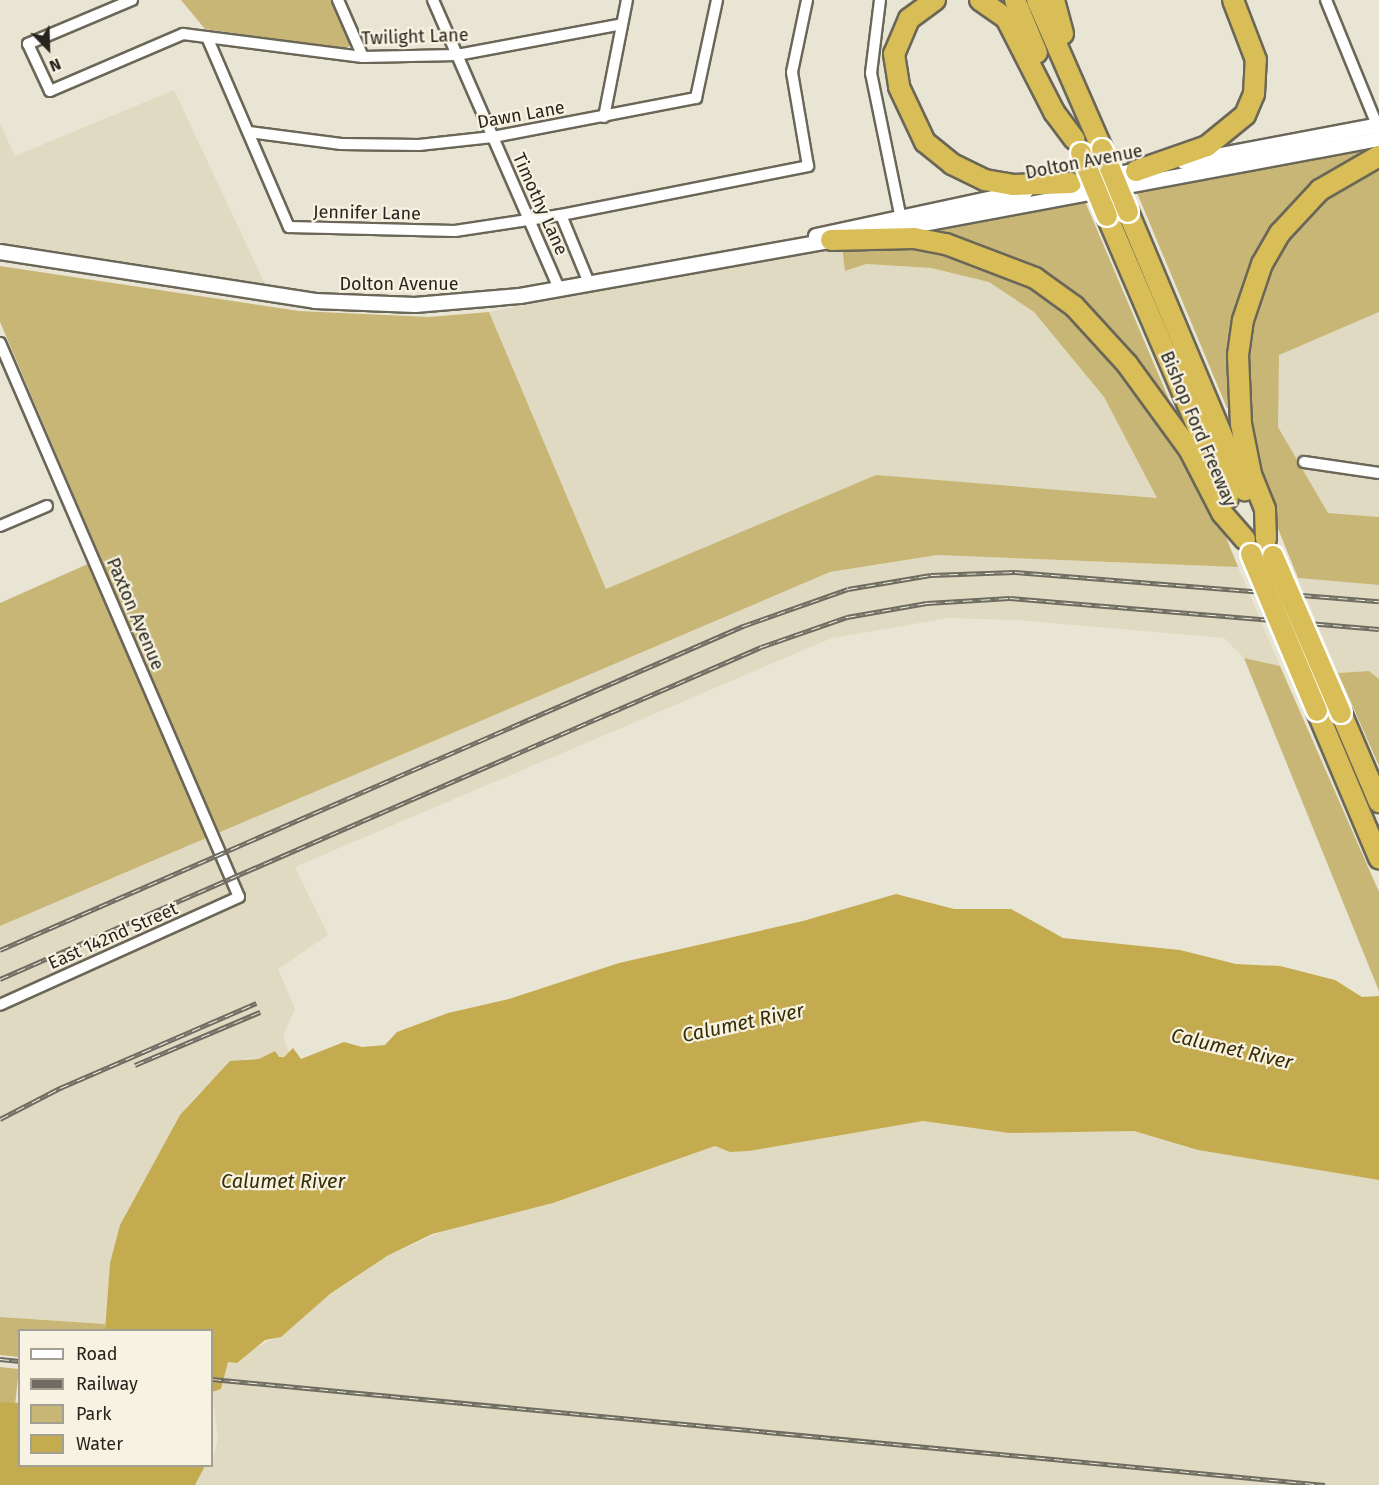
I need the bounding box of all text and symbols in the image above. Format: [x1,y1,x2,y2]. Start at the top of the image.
north arrow [18,18,78,78]
street label: Twilight Lane [361,24,469,50]
text: N [47,54,64,76]
street label: Dawn Lane [476,97,566,133]
street label: Dolton Avenue [1023,140,1145,184]
street label: Timothy Lane [508,149,572,259]
street label: Jennifer Lane [313,201,421,225]
street label: Dolton Avenue [339,273,459,295]
street label: Bishop Ford Freeway [1155,348,1241,510]
street label: Paxton Avenue [102,555,168,673]
street label: East 142nd Street [45,898,181,974]
water label: Calumet River [680,998,806,1048]
water label: Calumet River [1169,1023,1295,1075]
water label: Calumet River [221,1169,345,1193]
legend [18,1329,213,1467]
text: Road [76,1343,118,1365]
text: Railway [76,1373,138,1395]
text: Park [76,1403,111,1425]
text: Water [76,1433,123,1455]

